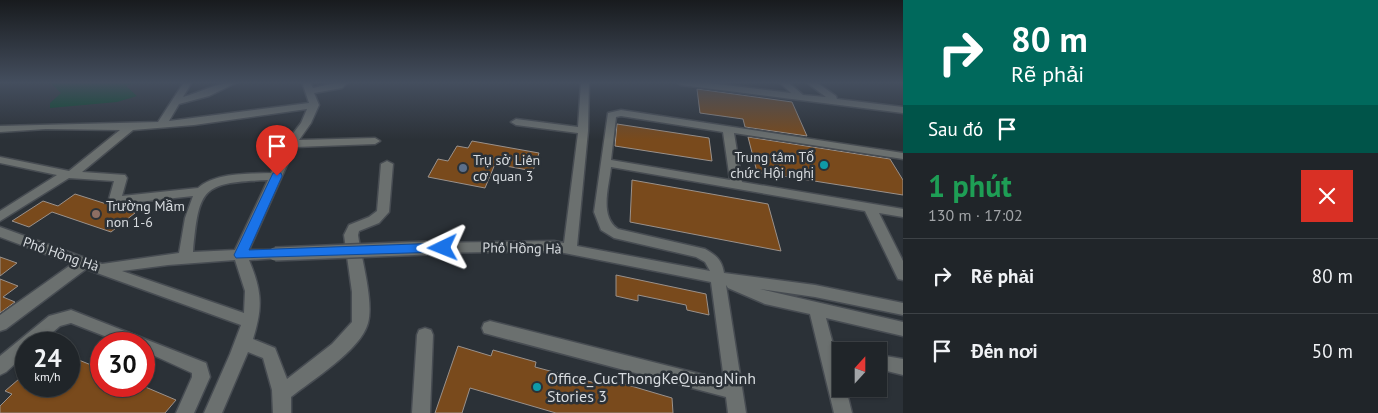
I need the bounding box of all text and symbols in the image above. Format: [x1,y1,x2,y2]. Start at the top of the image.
text: 80 m [1011,16,1088,62]
icon: right [928,20,993,85]
text: Rẽ phải [1011,60,1084,88]
icon: arrive [993,115,1021,143]
text: Sau đó [928,117,983,141]
pin [256,125,298,176]
icon: arrive [263,132,291,160]
place label: Trung tâm Tổ chức Hội nghị [730,148,814,182]
place label: Trụ sở Liên cơ quan 3 [473,151,540,185]
marker: Trung tâm Tổ chức Hội nghị [818,159,830,171]
marker: Trụ sở Liên cơ quan 3 [457,162,469,174]
text: 1 phút [928,166,1012,205]
button: close [1301,170,1353,222]
place label: Trường Mầm non 1-6 [106,197,185,231]
text: 130 m · 17:02 [928,205,1023,225]
marker: Trường Mầm non 1-6 [90,208,102,220]
position arrow [416,221,468,273]
street label: Phố Hồng Hà [21,233,101,275]
street label: Phố Hồng Hà [482,238,562,258]
icon: right [928,262,956,290]
text: Rẽ phải [971,264,1034,288]
text: 80 m [1312,264,1353,288]
speed limit sign: 30 [90,332,155,397]
icon: arrive [928,337,956,365]
text: Đến nơi [971,339,1038,363]
text: 50 m [1312,339,1353,363]
text: 24 [33,342,62,374]
north arrow [832,342,888,398]
map controls [832,342,887,397]
place label: Office_CucThongKeQuangNinh Stories 3 [547,368,756,406]
text: km/h [34,369,61,384]
marker: Office_CucThongKeQuangNinh Stories 3 [531,381,543,393]

